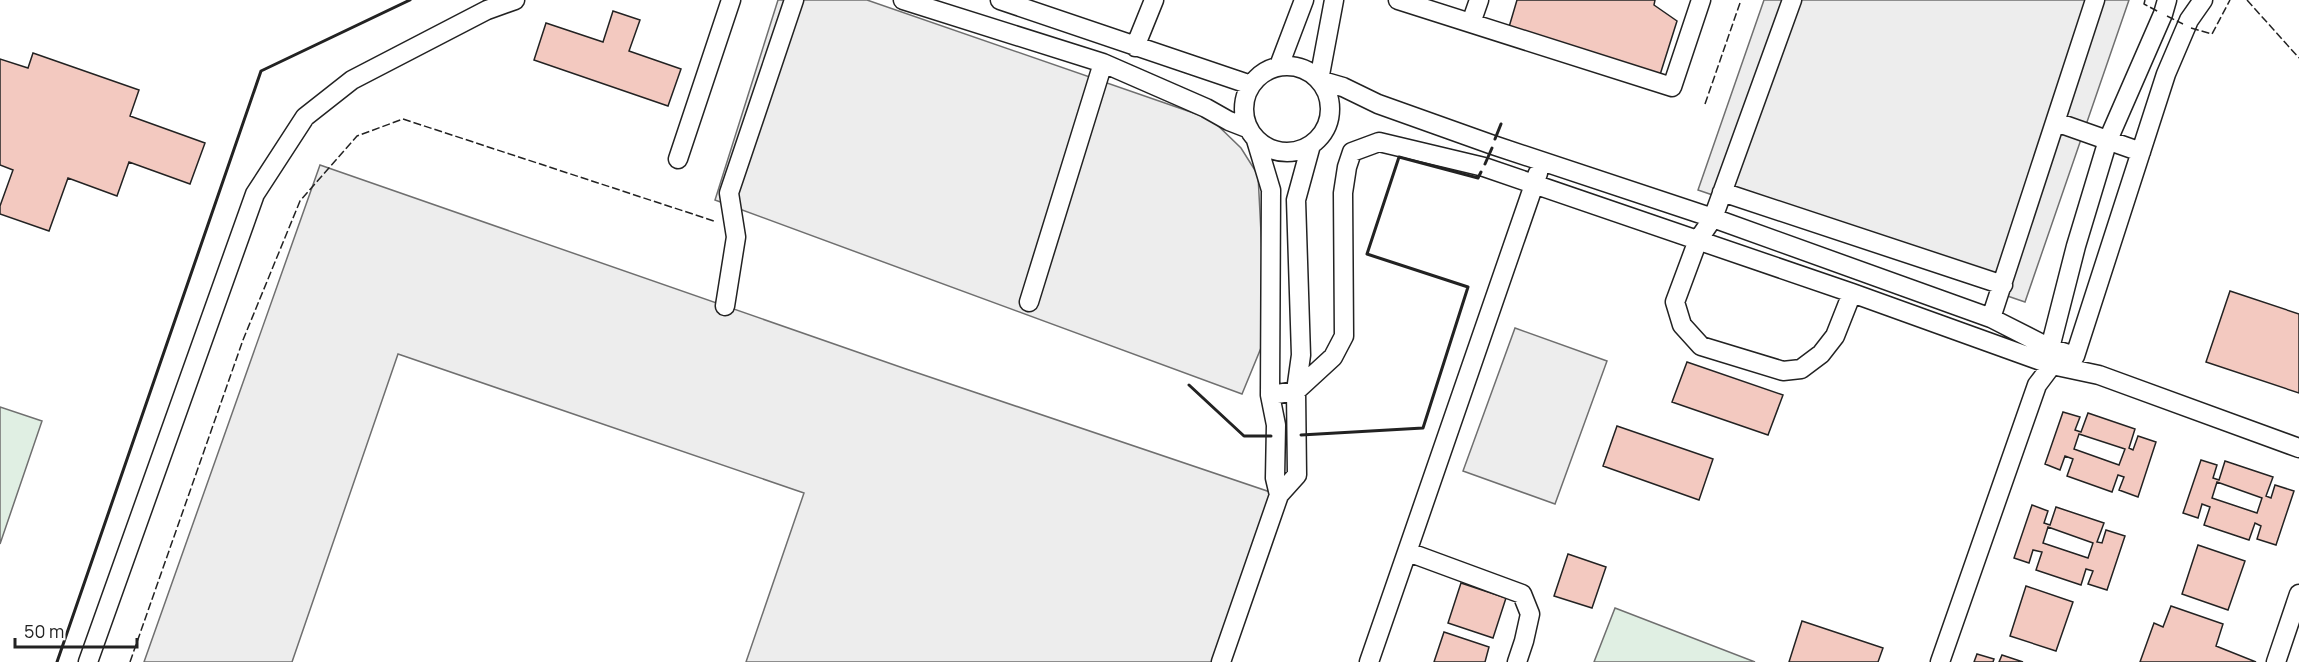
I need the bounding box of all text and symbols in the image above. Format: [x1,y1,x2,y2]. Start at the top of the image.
scale bar [15,611,136,649]
text: 50 m [24,619,64,643]

